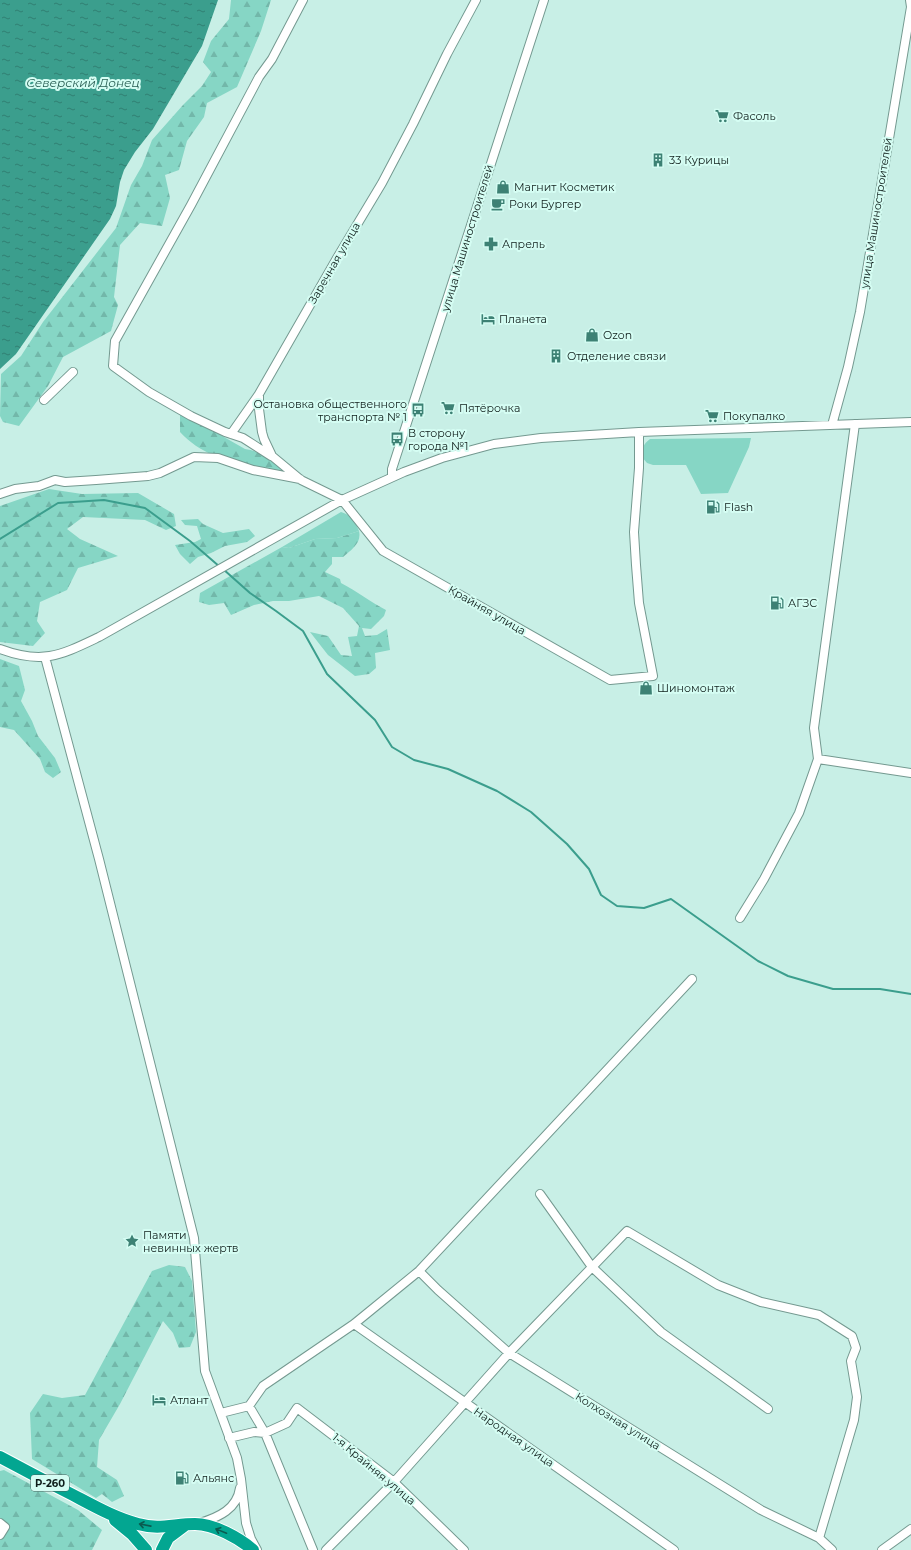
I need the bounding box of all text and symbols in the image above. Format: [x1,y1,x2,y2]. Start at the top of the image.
water label: Северский Донец [26,75,140,90]
supermarket icon: Фасоль [714,108,730,124]
place label: Фасоль [733,109,776,123]
street label: улица Машиностроителей [857,136,895,291]
building icon: 33 Курицы [650,152,666,168]
place label: 33 Курицы [669,153,729,167]
street label: улица Машиностроителей [438,163,496,314]
shop icon: Магнит Косметик [495,179,511,195]
place label: Магнит Косметик [514,180,615,194]
cafe icon: Роки Бургер [490,196,506,212]
place label: Роки Бургер [509,197,581,211]
street label: Заречная улица [305,220,363,306]
pharmacy icon: Апрель [483,236,499,252]
place label: Апрель [502,237,545,251]
hotel icon: Планета [480,311,496,327]
place label: Планета [499,312,547,326]
shop icon: Ozon [584,327,600,343]
place label: Ozon [603,328,632,342]
building icon: Отделение связи [548,348,564,364]
place label: Отделение связи [567,349,666,363]
place label: Остановка общественного транспорта № 1 [253,397,407,424]
supermarket icon: Пятёрочка [440,400,456,416]
place label: Пятёрочка [459,401,520,415]
bus stop icon: Остановка общественного транспорта № 1 [410,402,426,418]
supermarket icon: Покупалко [704,408,720,424]
place label: Покупалко [723,409,785,423]
place label: В сторону города №1 [408,426,468,453]
bus stop icon: В сторону города №1 [389,431,405,447]
fuel station icon: Flash [705,499,721,515]
place label: Flash [724,500,753,514]
street label: Крайняя улица [446,582,528,638]
fuel station icon: АГЗС [769,595,785,611]
place label: АГЗС [788,596,817,610]
shop icon: Шиномонтаж [638,680,654,696]
place label: Шиномонтаж [657,681,735,695]
place label: Памяти невинных жертв [143,1228,239,1255]
place icon: Памяти невинных жертв [124,1233,140,1249]
street label: Колхозная улица [573,1389,663,1453]
hotel icon: Атлант [151,1392,167,1408]
place label: Атлант [170,1393,209,1407]
street label: Народная улица [471,1404,557,1470]
street label: 1-я Крайняя улица [329,1430,419,1508]
fuel station icon: Альянс [174,1470,190,1486]
place label: Альянс [193,1471,234,1485]
road number: Р-260 [31,1475,69,1491]
one-way arrow [139,1521,152,1529]
one-way arrow [215,1526,227,1534]

